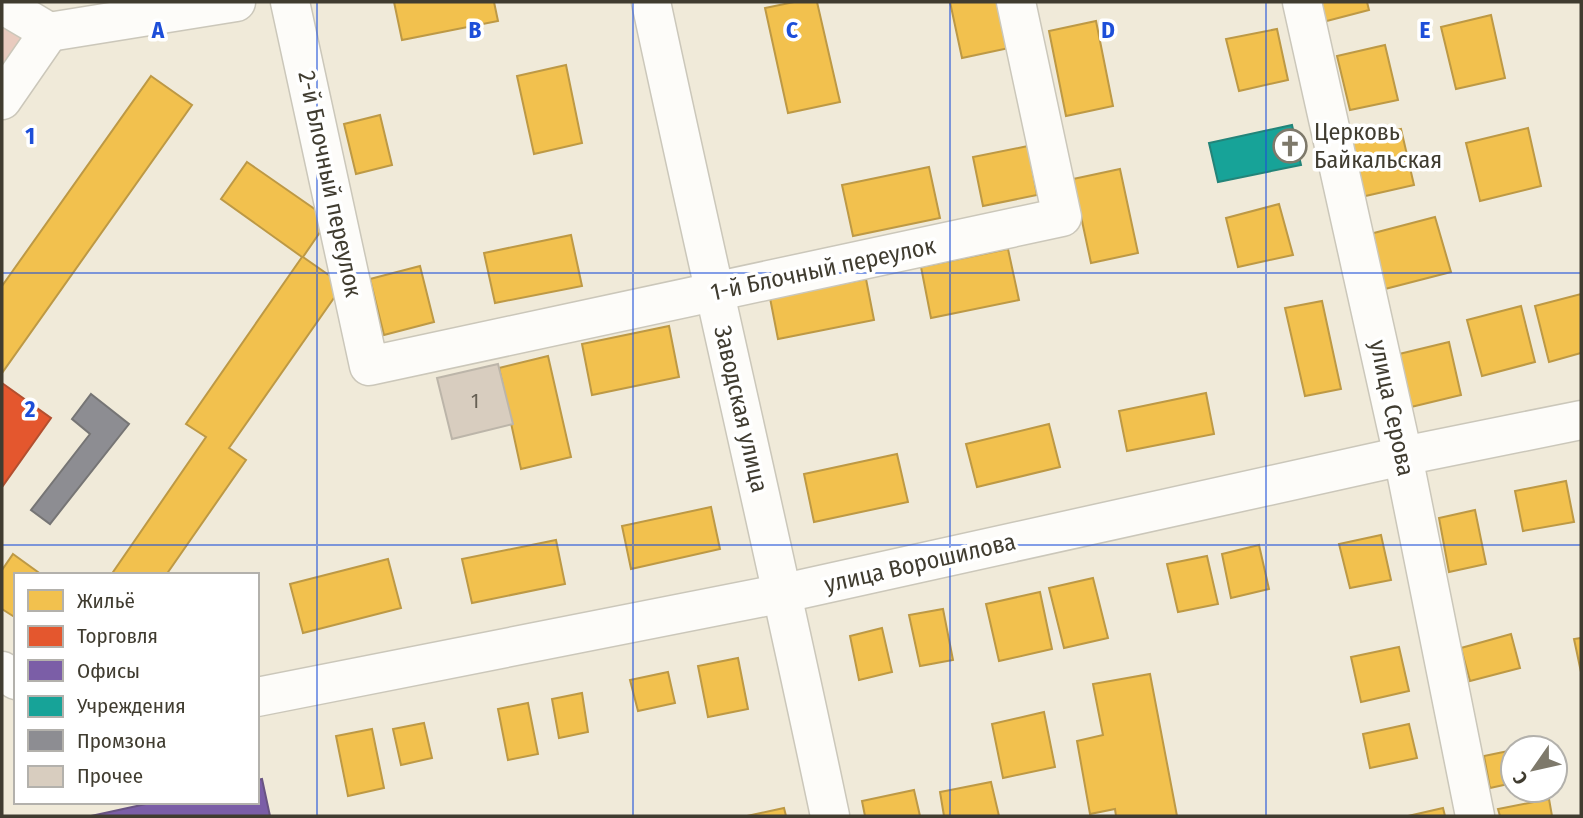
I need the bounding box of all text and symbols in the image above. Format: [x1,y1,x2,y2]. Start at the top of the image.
text: A [151,16,165,44]
text: B [469,16,482,44]
text: C [786,16,798,44]
text: D [1101,16,1115,44]
text: E [1420,16,1431,44]
street label: 2-й Блочный переулок [292,68,368,300]
place label: Церковь Байкальская [1314,118,1442,174]
text: 1 [25,122,35,150]
church icon: Церковь Байкальская [1271,127,1309,165]
street label: 1-й Блочный переулок [708,231,939,307]
street label: Заводская улица [708,323,774,495]
street label: улица Серова [1364,337,1420,479]
house number: 1 [471,388,479,414]
text: 2 [24,395,36,423]
street label: улица Ворошилова [822,527,1018,599]
legend [14,573,259,804]
text: Жильё [77,588,135,614]
text: Торговля [77,623,158,649]
text: Офисы [77,658,140,684]
text: Учреждения [76,693,186,719]
text: Промзона [77,728,166,754]
north arrow [1499,734,1569,804]
text: Прочее [77,763,143,789]
text: С [1508,768,1533,789]

